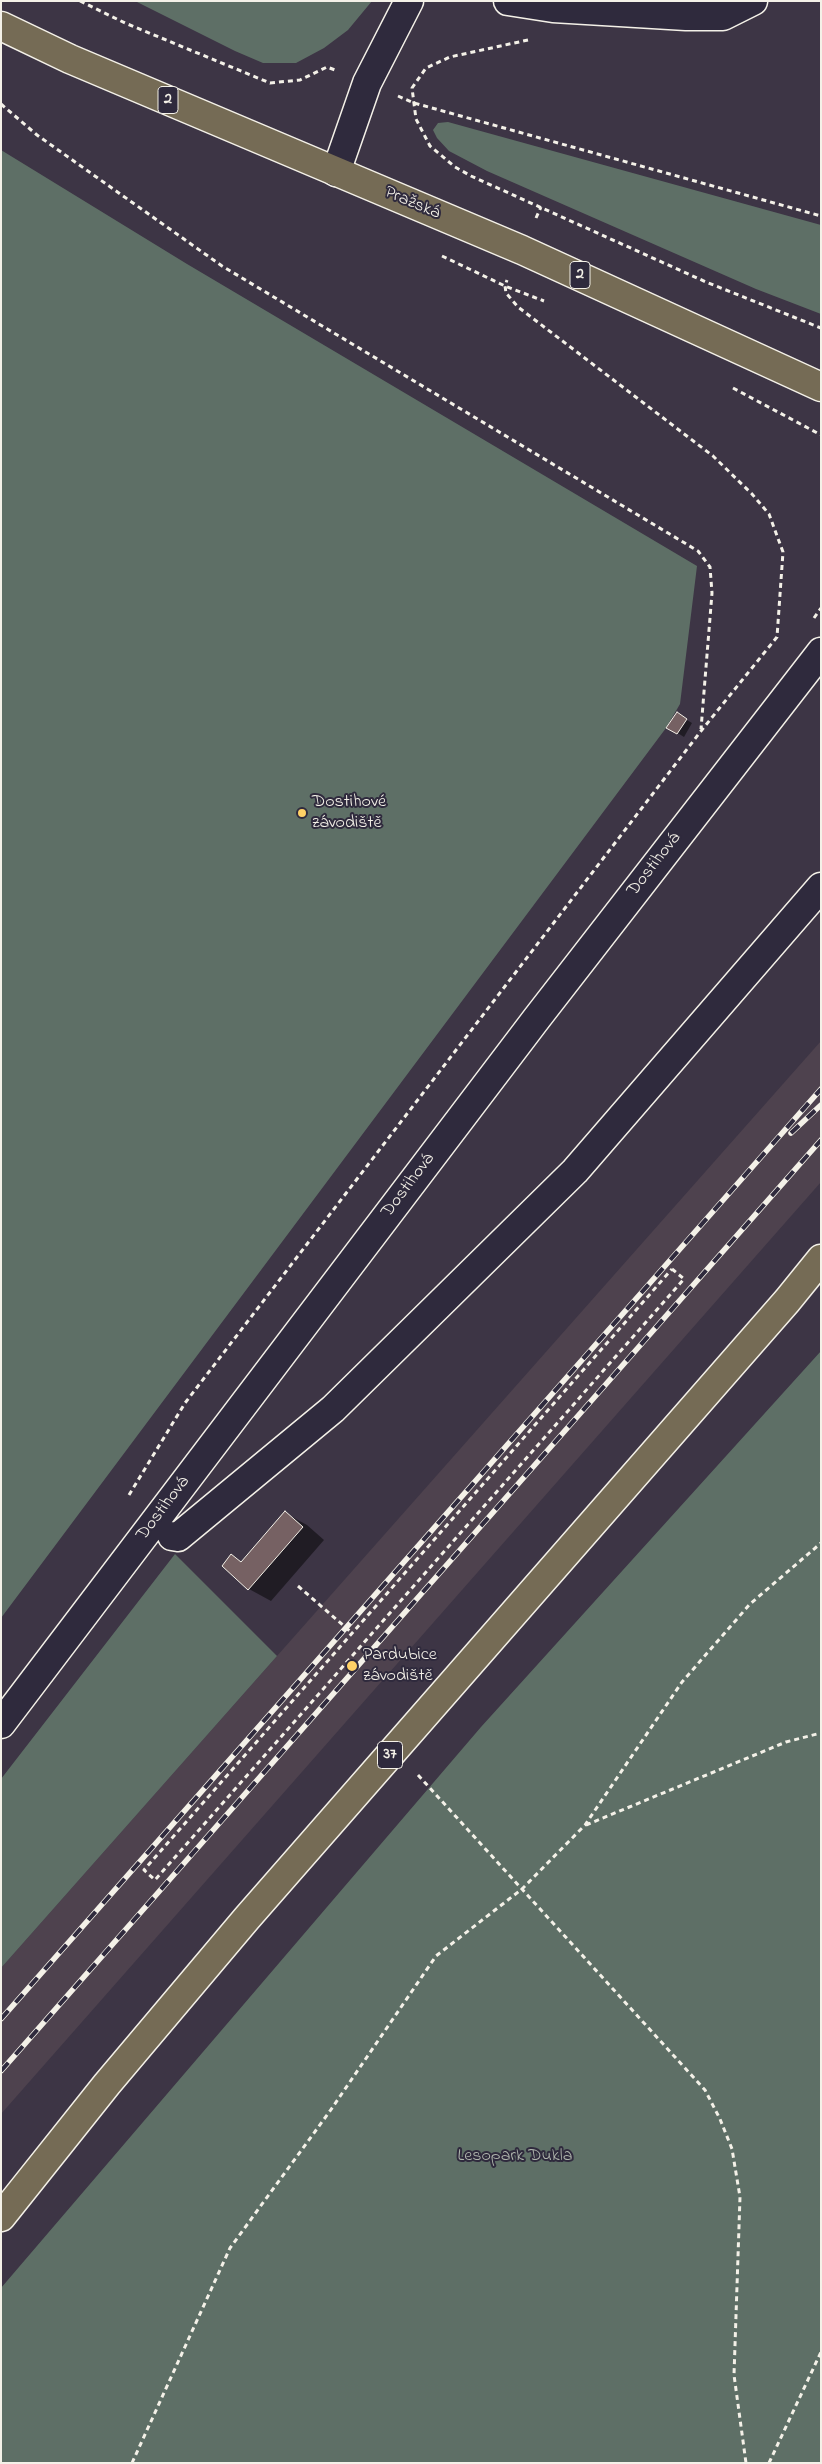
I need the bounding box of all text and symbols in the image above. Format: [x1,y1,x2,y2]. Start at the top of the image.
road number: 2 [158,86,178,114]
street label: Pražská [381,183,443,225]
road number: 2 [570,262,590,288]
place label: Dostihové závodiště [312,792,386,834]
marker: Dostihové závodiště [296,807,308,819]
street label: Dostihová [623,829,687,901]
street label: Dostihová [378,1150,440,1222]
street label: Dostihová [133,1473,195,1545]
place label: Pardubice závodiště [363,1645,437,1688]
marker: Pardubice závodiště [345,1659,359,1673]
road number: 37 [378,1742,402,1768]
park label: Lesopark Dukla [458,2146,572,2168]

